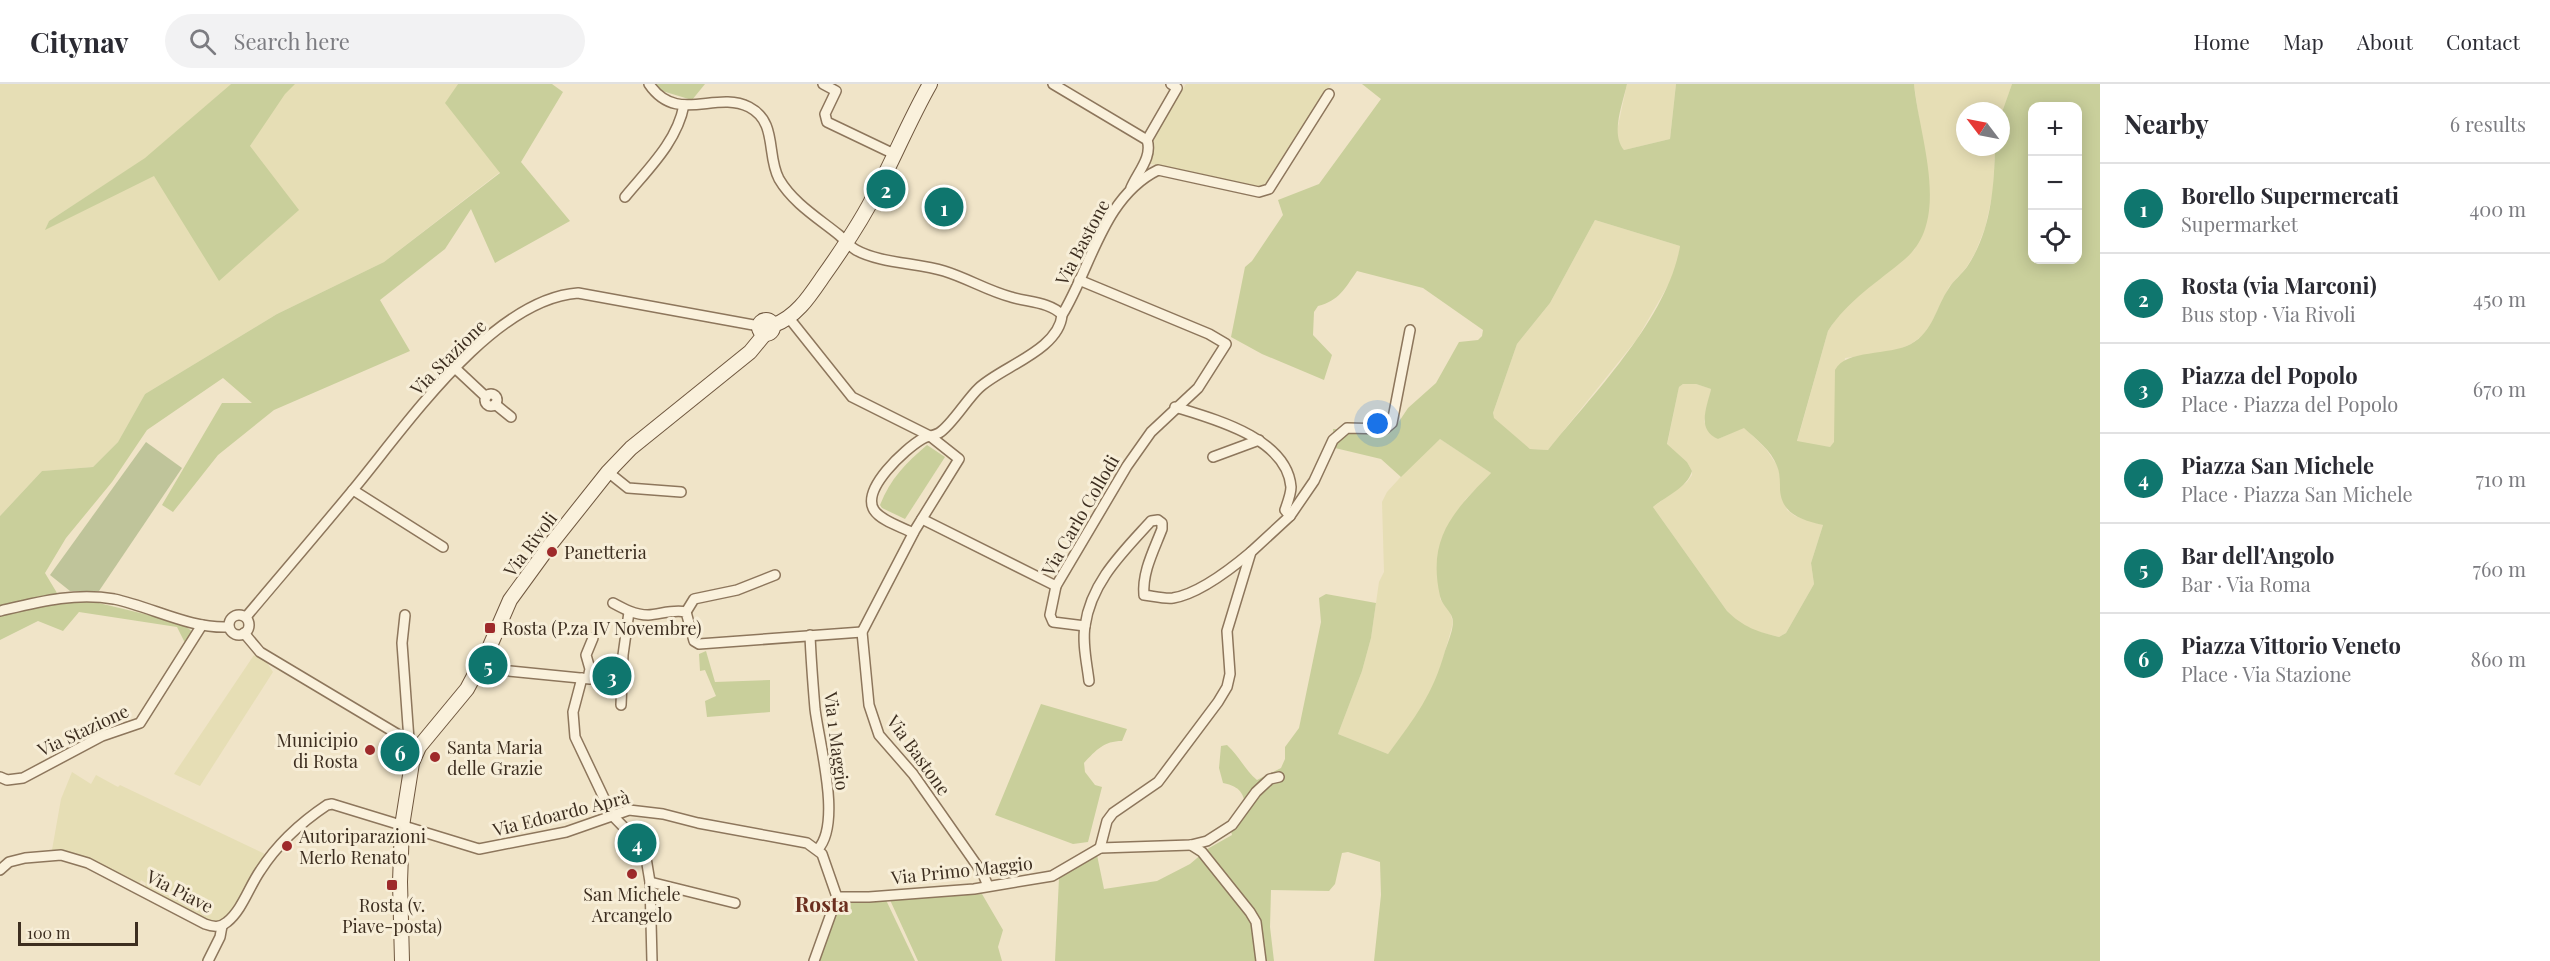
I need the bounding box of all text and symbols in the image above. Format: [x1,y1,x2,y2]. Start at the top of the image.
search box [165,14,585,68]
text: Citynav [30,23,129,60]
icon: search [186,25,219,58]
text: Search here [234,26,350,56]
text: Home [2194,27,2250,55]
text: Map [2283,27,2324,55]
text: About [2357,27,2413,55]
text: Contact [2446,27,2520,55]
north arrow [1956,102,2010,156]
map controls [2028,102,2082,264]
button: + [2028,102,2082,156]
text: Nearby [2124,106,2209,141]
text: 6 results [2450,110,2526,137]
button: − [2028,156,2082,210]
pin: 2 [866,166,906,212]
text: Borello Supermercati [2181,180,2399,210]
pin: 1 [924,184,964,230]
street label: Via Bastone [1049,195,1115,290]
text: 1 [2140,195,2147,222]
text: 400 m [2469,195,2526,222]
button: locate [2028,210,2082,264]
text: Supermarket [2181,210,2298,237]
text: Rosta (via Marconi) [2181,270,2377,300]
text: 2 [2138,285,2149,312]
text: 450 m [2473,285,2526,312]
text: Bus stop · Via Rivoli [2181,300,2356,327]
street label: Via Stazione [404,314,491,401]
text: Piazza del Popolo [2181,360,2358,390]
text: 3 [2139,375,2148,402]
text: 670 m [2473,375,2526,402]
text: Place · Piazza del Popolo [2181,390,2398,417]
your location [1363,409,1392,438]
street label: Via Carlo Collodi [1035,450,1124,581]
text: Piazza San Michele [2181,450,2374,480]
text: 4 [2138,465,2149,492]
text: 710 m [2476,465,2526,492]
text: Place · Piazza San Michele [2181,480,2413,507]
street label: Via Rivoli [497,507,562,582]
place label: Panetteria [564,540,647,564]
text: Bar dell'Angolo [2181,540,2335,570]
marker: Panetteria [545,545,559,559]
text: 5 [2139,555,2148,582]
text: 760 m [2473,555,2526,582]
text: Bar · Via Roma [2181,570,2311,597]
place label: Rosta (P.za IV Novembre) [502,616,702,640]
marker: Rosta (P.za IV Novembre) [483,621,497,635]
text: Piazza Vittorio Veneto [2181,630,2401,660]
pin: 5 [468,642,508,688]
text: 6 [2138,645,2149,672]
text: 860 m [2471,645,2526,672]
pin: 3 [592,654,632,698]
text: Place · Via Stazione [2181,660,2351,687]
street label: Via 1 Maggio [819,689,855,792]
street label: Via Stazione [33,698,132,762]
street label: Via Bastone [881,709,956,800]
place label: Municipio di Rosta [276,728,358,773]
pin: 6 [380,730,420,774]
place label: Santa Maria delle Grazie [447,735,543,780]
marker: Municipio di Rosta [363,743,377,757]
marker: Santa Maria delle Grazie [428,750,442,764]
street label: Via Edoardo Aprà [489,784,632,842]
pin: 4 [618,820,656,866]
place label: Autoriparazioni Merlo Renato [298,824,426,869]
marker: Autoriparazioni Merlo Renato [280,839,294,853]
street label: Via Primo Maggio [889,851,1034,889]
street label: Via Piave [142,864,217,918]
marker: San Michele Arcangelo [625,867,639,881]
marker: Rosta (v. Piave-posta) [385,878,399,892]
place label: San Michele Arcangelo [583,882,681,927]
district label: Rosta [795,889,849,917]
place label: Rosta (v. Piave-posta) [342,893,442,938]
scale bar [18,919,138,946]
text: 100 m [27,922,70,943]

